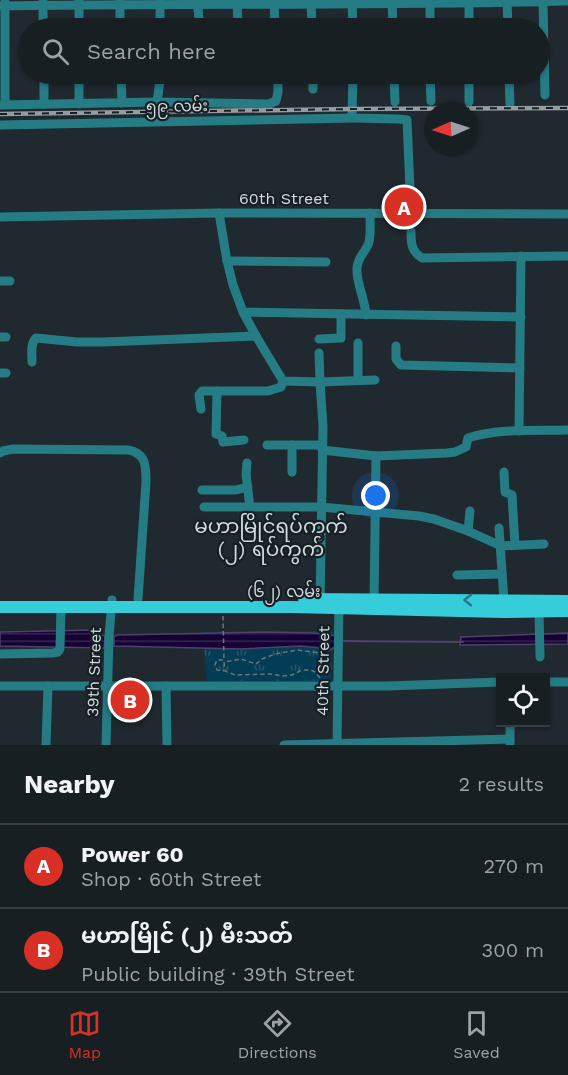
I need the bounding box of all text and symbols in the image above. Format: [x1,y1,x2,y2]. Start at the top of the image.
search box [18,18,550,84]
icon: search [39,35,72,68]
text: Search here [87,39,216,64]
street label: ၅၉ လမ်း [146,94,208,120]
north arrow [424,102,478,156]
pin: A [384,184,424,230]
street label: 60th Street [239,189,329,208]
your location [361,481,390,510]
district label: မဟာမြိုင်ရပ်ကွက် (၂) ရပ်ကွက် [194,512,348,565]
street label: (၆၂) လမ်း [247,580,321,605]
one-way arrow [463,594,472,606]
street label: 40th Street [313,626,333,716]
street label: 39th Street [83,627,105,717]
map controls [496,673,550,727]
button: locate [496,673,550,727]
pin: B [110,678,150,722]
text: Nearby [24,769,115,799]
text: 2 results [459,772,544,796]
text: Power 60 [81,842,184,867]
text: A [37,854,50,878]
text: 270 m [484,854,544,878]
text: Shop · 60th Street [81,867,261,891]
text: မဟာမြိုင် (၂) မီးသတ် [81,923,293,948]
text: B [37,938,50,962]
text: 300 m [482,938,544,962]
text: Public building · 39th Street [81,962,355,986]
tab: Map [68,1007,101,1062]
tab: Directions [238,1007,317,1062]
tab: Saved [453,1007,500,1062]

